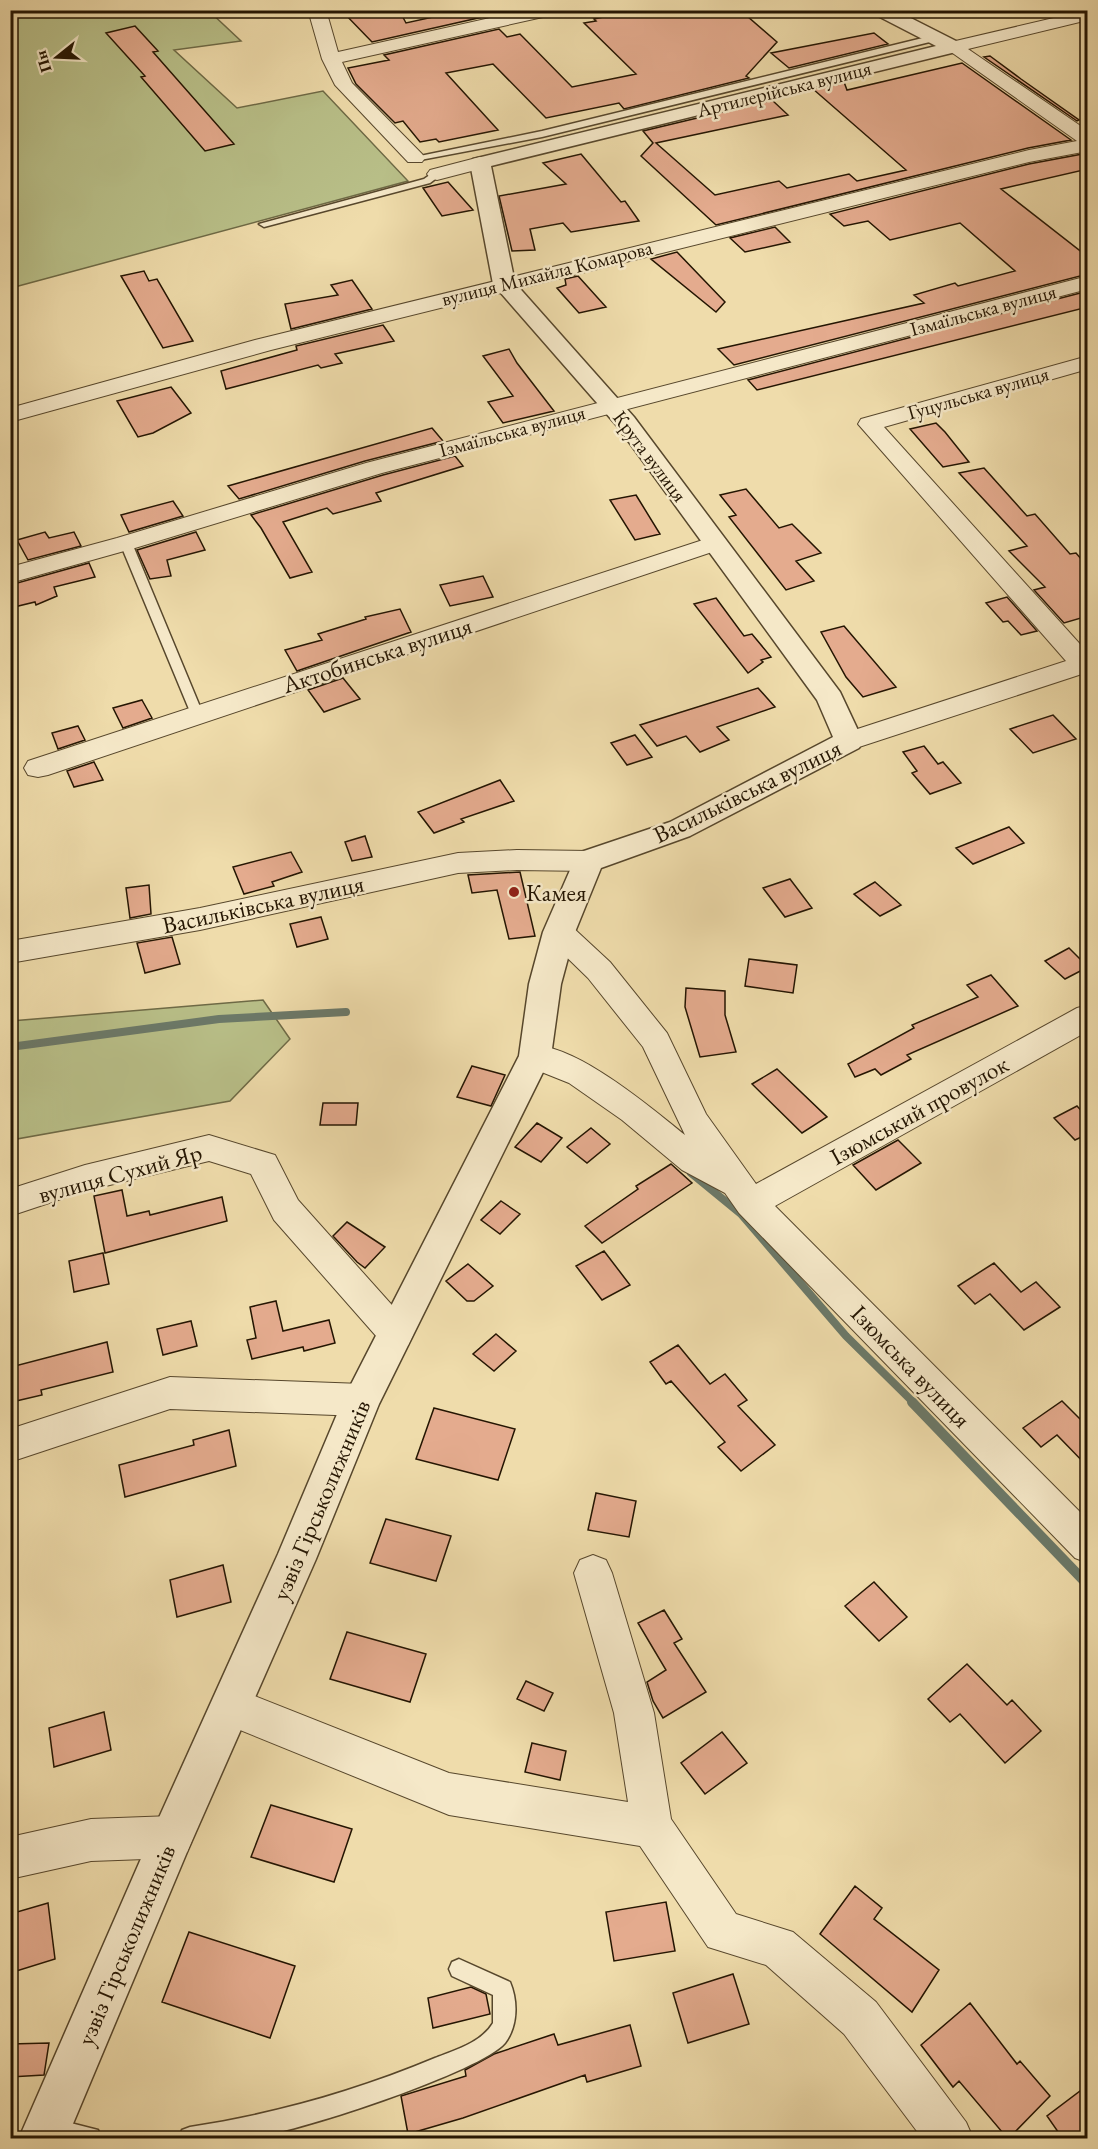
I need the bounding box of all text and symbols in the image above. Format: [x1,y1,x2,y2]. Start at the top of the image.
north arrow [27,27,87,87]
text: Пн [30,48,57,75]
street label: Артилерійська вулиця [693,55,874,124]
street label: вулиця Михайла Комарова [439,234,655,312]
street label: Ізмаїльська вулиця [907,278,1059,342]
street label: Гуцульська вулиця [904,360,1052,426]
street label: Ізмаїльська вулиця [436,399,588,463]
street label: Крута вулиця [607,405,693,507]
street label: Актобинська вулиця [277,610,476,701]
street label: Васильківська вулиця [648,732,846,850]
street label: Васильківська вулиця [159,867,367,941]
place label: Камея [526,877,587,908]
marker: Камея [507,885,521,899]
street label: Ізюмський провулок [824,1048,1014,1172]
street label: вулиця Сухий Яр [35,1136,205,1210]
street label: Ізюмська вулиця [845,1298,978,1434]
street label: узвіз Гірськолижників [265,1395,377,1605]
street label: узвіз Гірськолижників [70,1840,182,2050]

